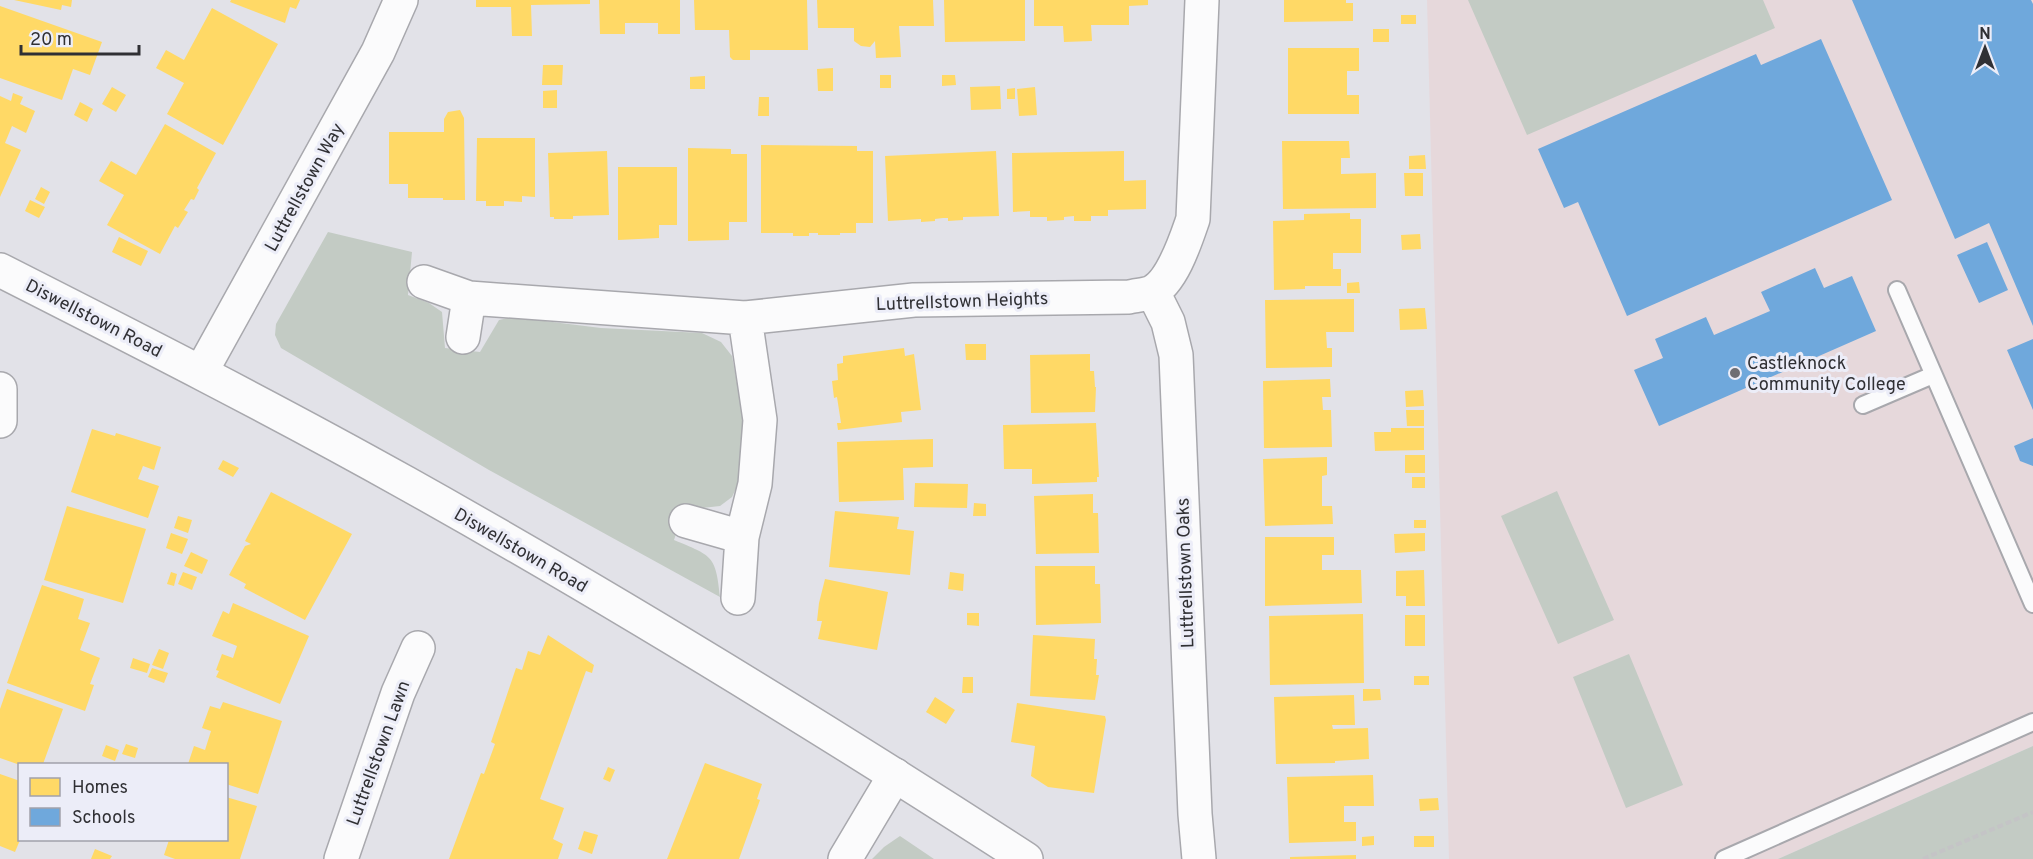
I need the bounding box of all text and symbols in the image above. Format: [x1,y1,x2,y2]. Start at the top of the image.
scale bar [21,18,140,56]
north arrow [1955,18,2015,78]
text: N [1979,25,1991,45]
text: 20 m [30,29,72,52]
street label: Luttrellstown Way [260,119,350,256]
street label: Diswellstown Road [21,275,166,364]
street label: Luttrellstown Heights [875,288,1049,317]
place label: Castleknock Community College [1747,353,1906,397]
marker: Castleknock Community College [1728,366,1742,380]
street label: Luttrellstown Oaks [1172,497,1201,649]
street label: Diswellstown Road [449,504,591,599]
street label: Luttrellstown Lawn [342,678,416,829]
legend [18,763,228,841]
text: Homes [72,777,128,800]
text: Schools [72,807,135,830]

